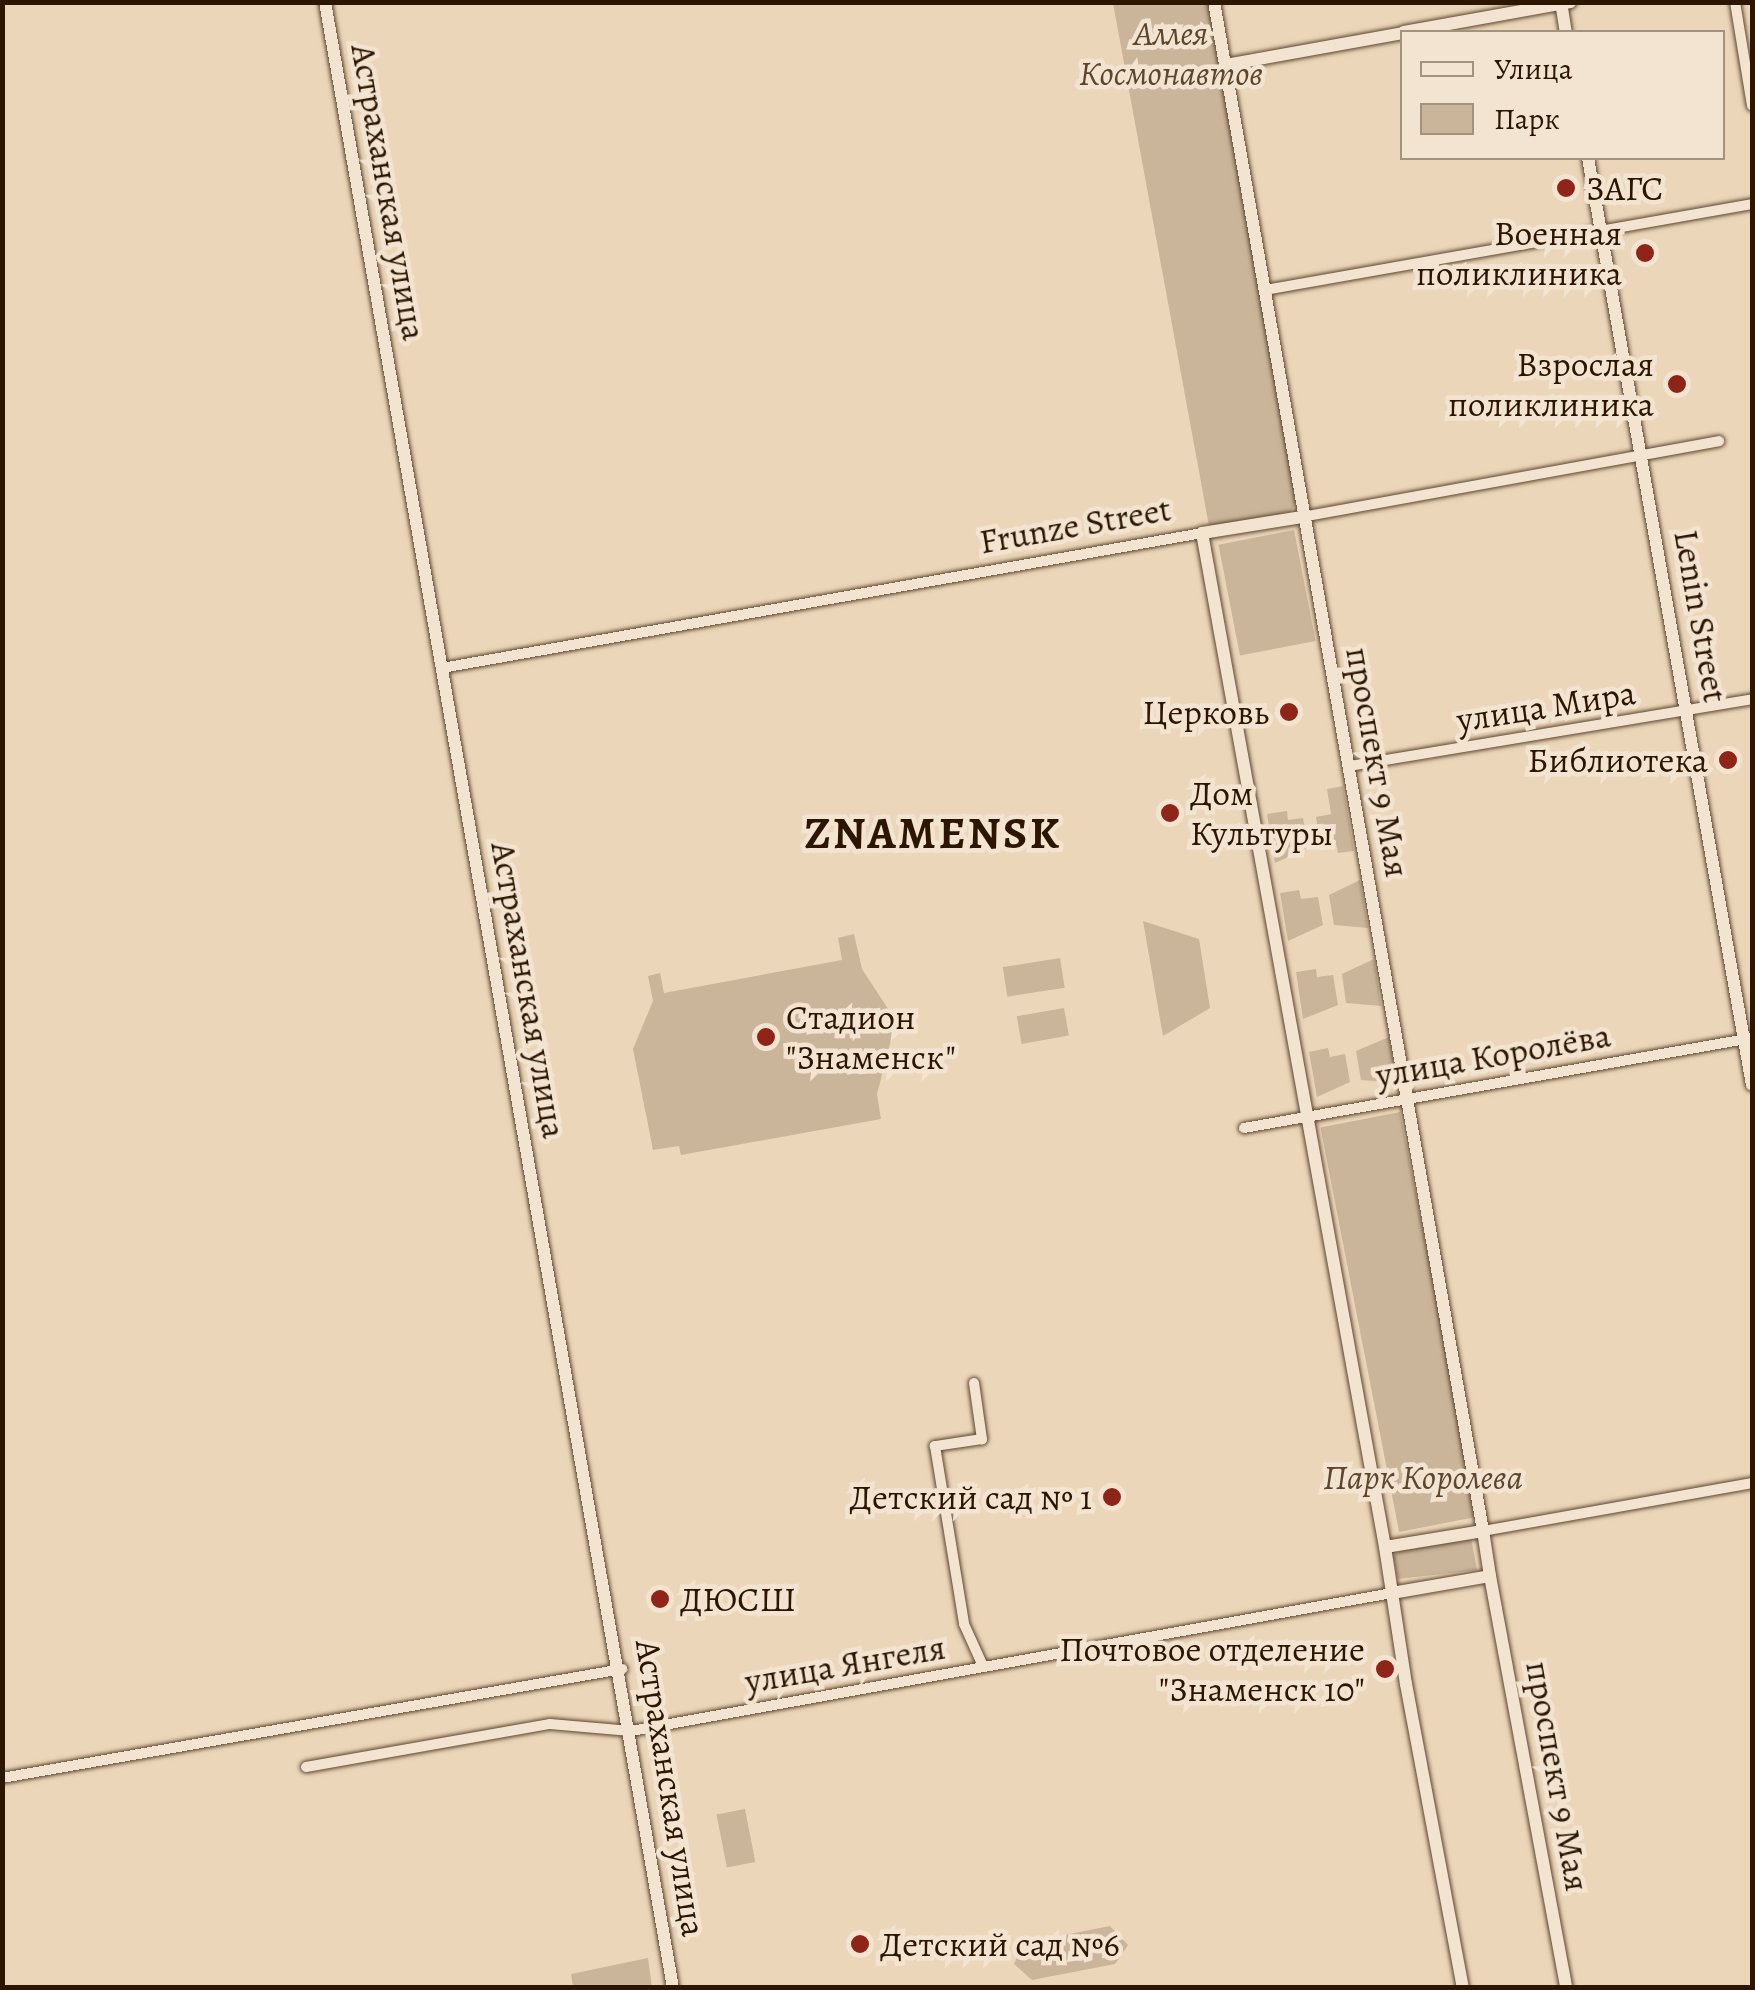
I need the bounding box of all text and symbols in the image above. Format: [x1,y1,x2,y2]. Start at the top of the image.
park label: Аллея Космонавтов [1079,12,1263,94]
legend [1400,30,1725,160]
street label: Астраханская улица [342,41,436,343]
text: Улица [1494,49,1573,89]
text: Парк [1494,99,1560,139]
place label: ЗАГС [1586,167,1663,209]
marker: ЗАГС [1555,177,1577,199]
place label: Военная поликлиника [1416,212,1622,294]
marker: Военная поликлиника [1632,240,1658,266]
place label: Взрослая поликлиника [1448,343,1654,425]
marker: Взрослая поликлиника [1664,371,1690,397]
street label: Frunze Street [976,488,1174,562]
street label: Lenin Street [1665,526,1737,706]
street label: проспект 9 Мая [1337,644,1419,880]
street label: улица Мира [1454,671,1638,741]
place label: Церковь [1143,691,1269,733]
marker: Церковь [1278,701,1300,723]
place label: Библиотека [1528,739,1708,781]
marker: Библиотека [1717,749,1739,771]
place label: Дом Культуры [1190,772,1333,854]
marker: Дом Культуры [1159,802,1181,824]
district label: ZNAMENSK [804,807,1062,861]
street label: Астраханская улица [482,839,576,1141]
place label: Стадион "Знаменск" [786,996,956,1078]
street label: улица Королёва [1372,1014,1614,1096]
marker: Стадион "Знаменск" [755,1026,777,1048]
park label: Парк Королева [1323,1456,1523,1498]
place label: Детский сад № 1 [850,1476,1092,1518]
marker: Детский сад № 1 [1101,1486,1123,1508]
place label: ДЮСШ [680,1578,797,1620]
marker: ДЮСШ [649,1588,671,1610]
street label: улица Янгеля [742,1626,948,1702]
place label: Почтовое отделение "Знаменск 10" [1059,1628,1365,1710]
street label: Астраханская улица [627,1637,715,1939]
marker: Почтовое отделение "Знаменск 10" [1374,1658,1396,1680]
street label: проспект 9 Мая [1517,1658,1599,1894]
place label: Детский сад №6 [880,1923,1120,1965]
marker: Детский сад №6 [849,1933,871,1955]

